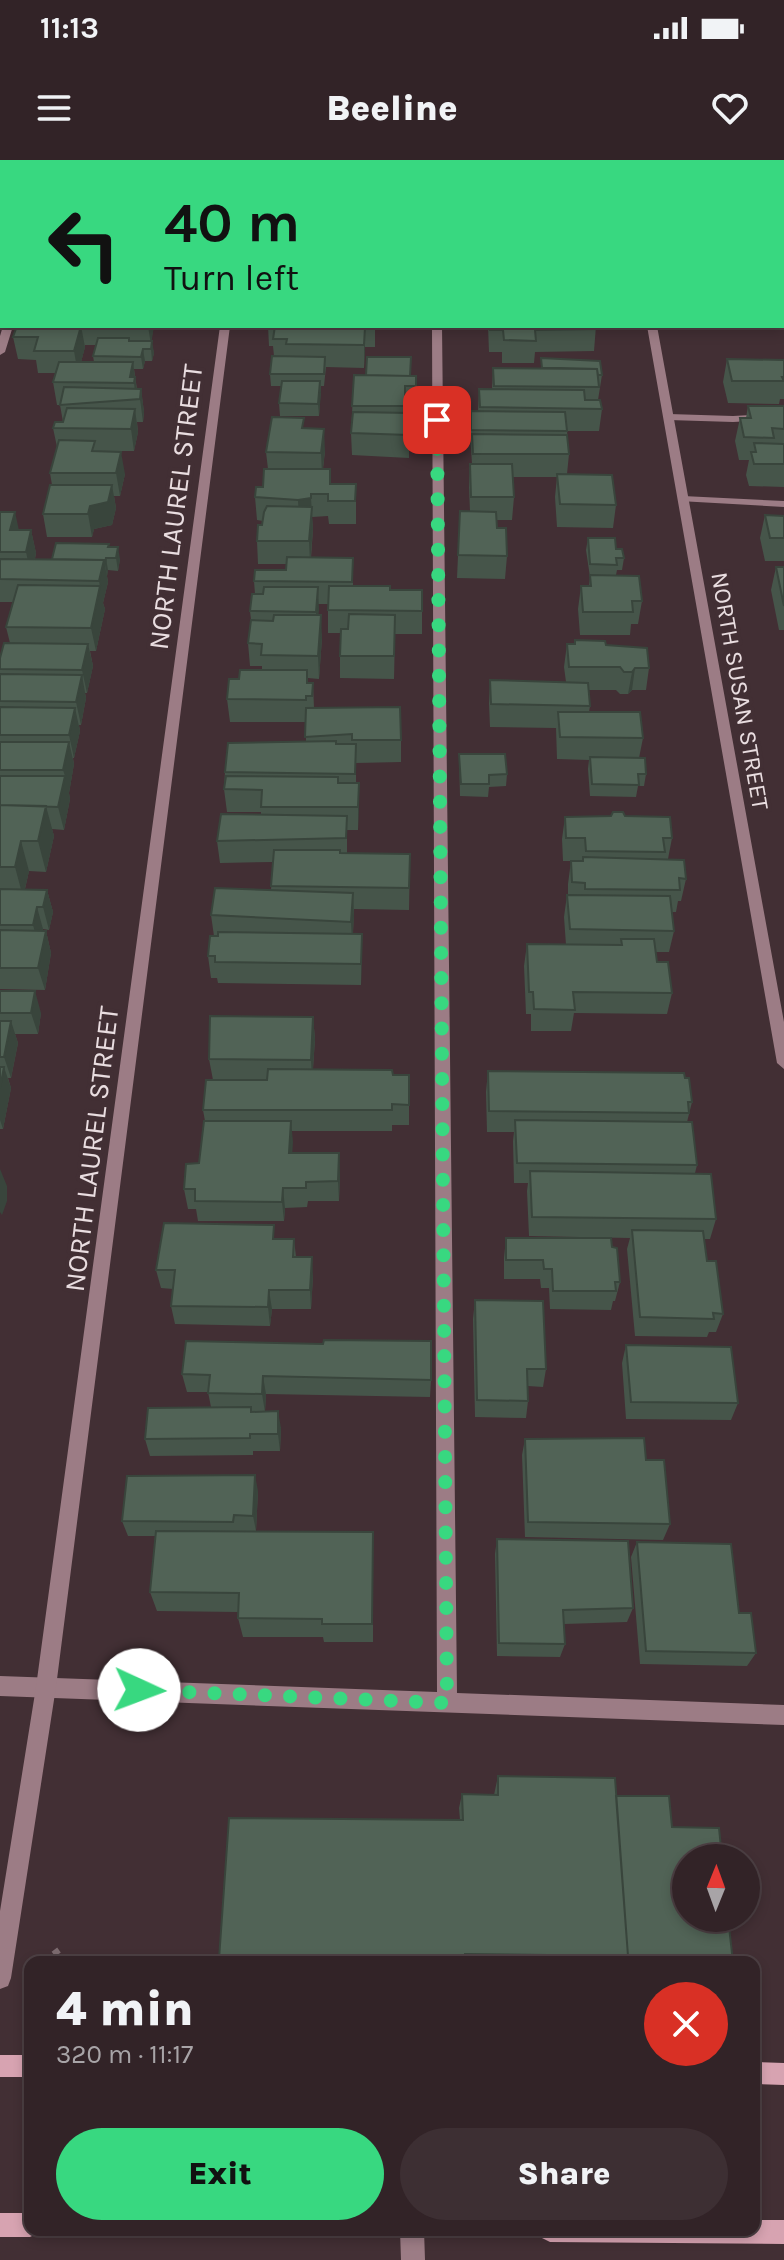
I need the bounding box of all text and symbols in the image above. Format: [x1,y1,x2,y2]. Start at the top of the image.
text: 11:13 [40,10,99,46]
icon: menu [32,86,76,130]
icon: heart [708,86,752,130]
text: Beeline [326,87,458,129]
text: 40 m [164,190,300,255]
icon: left [32,192,136,296]
text: Turn left [164,257,299,299]
street label: NORTH LAUREL STREET [142,362,209,652]
pin [403,386,471,454]
icon: arrive [415,398,459,442]
street label: NORTH SUSAN STREET [705,570,775,812]
street label: NORTH LAUREL STREET [58,1004,125,1294]
position arrow [97,1648,181,1732]
north arrow [672,1844,760,1932]
map controls [672,1844,760,1932]
text: 4 min [56,1981,194,2037]
button: close [644,1982,728,2066]
text: 320 m · 11:17 [56,2039,193,2070]
button: Exit [56,2128,384,2220]
button: Share [400,2128,728,2220]

